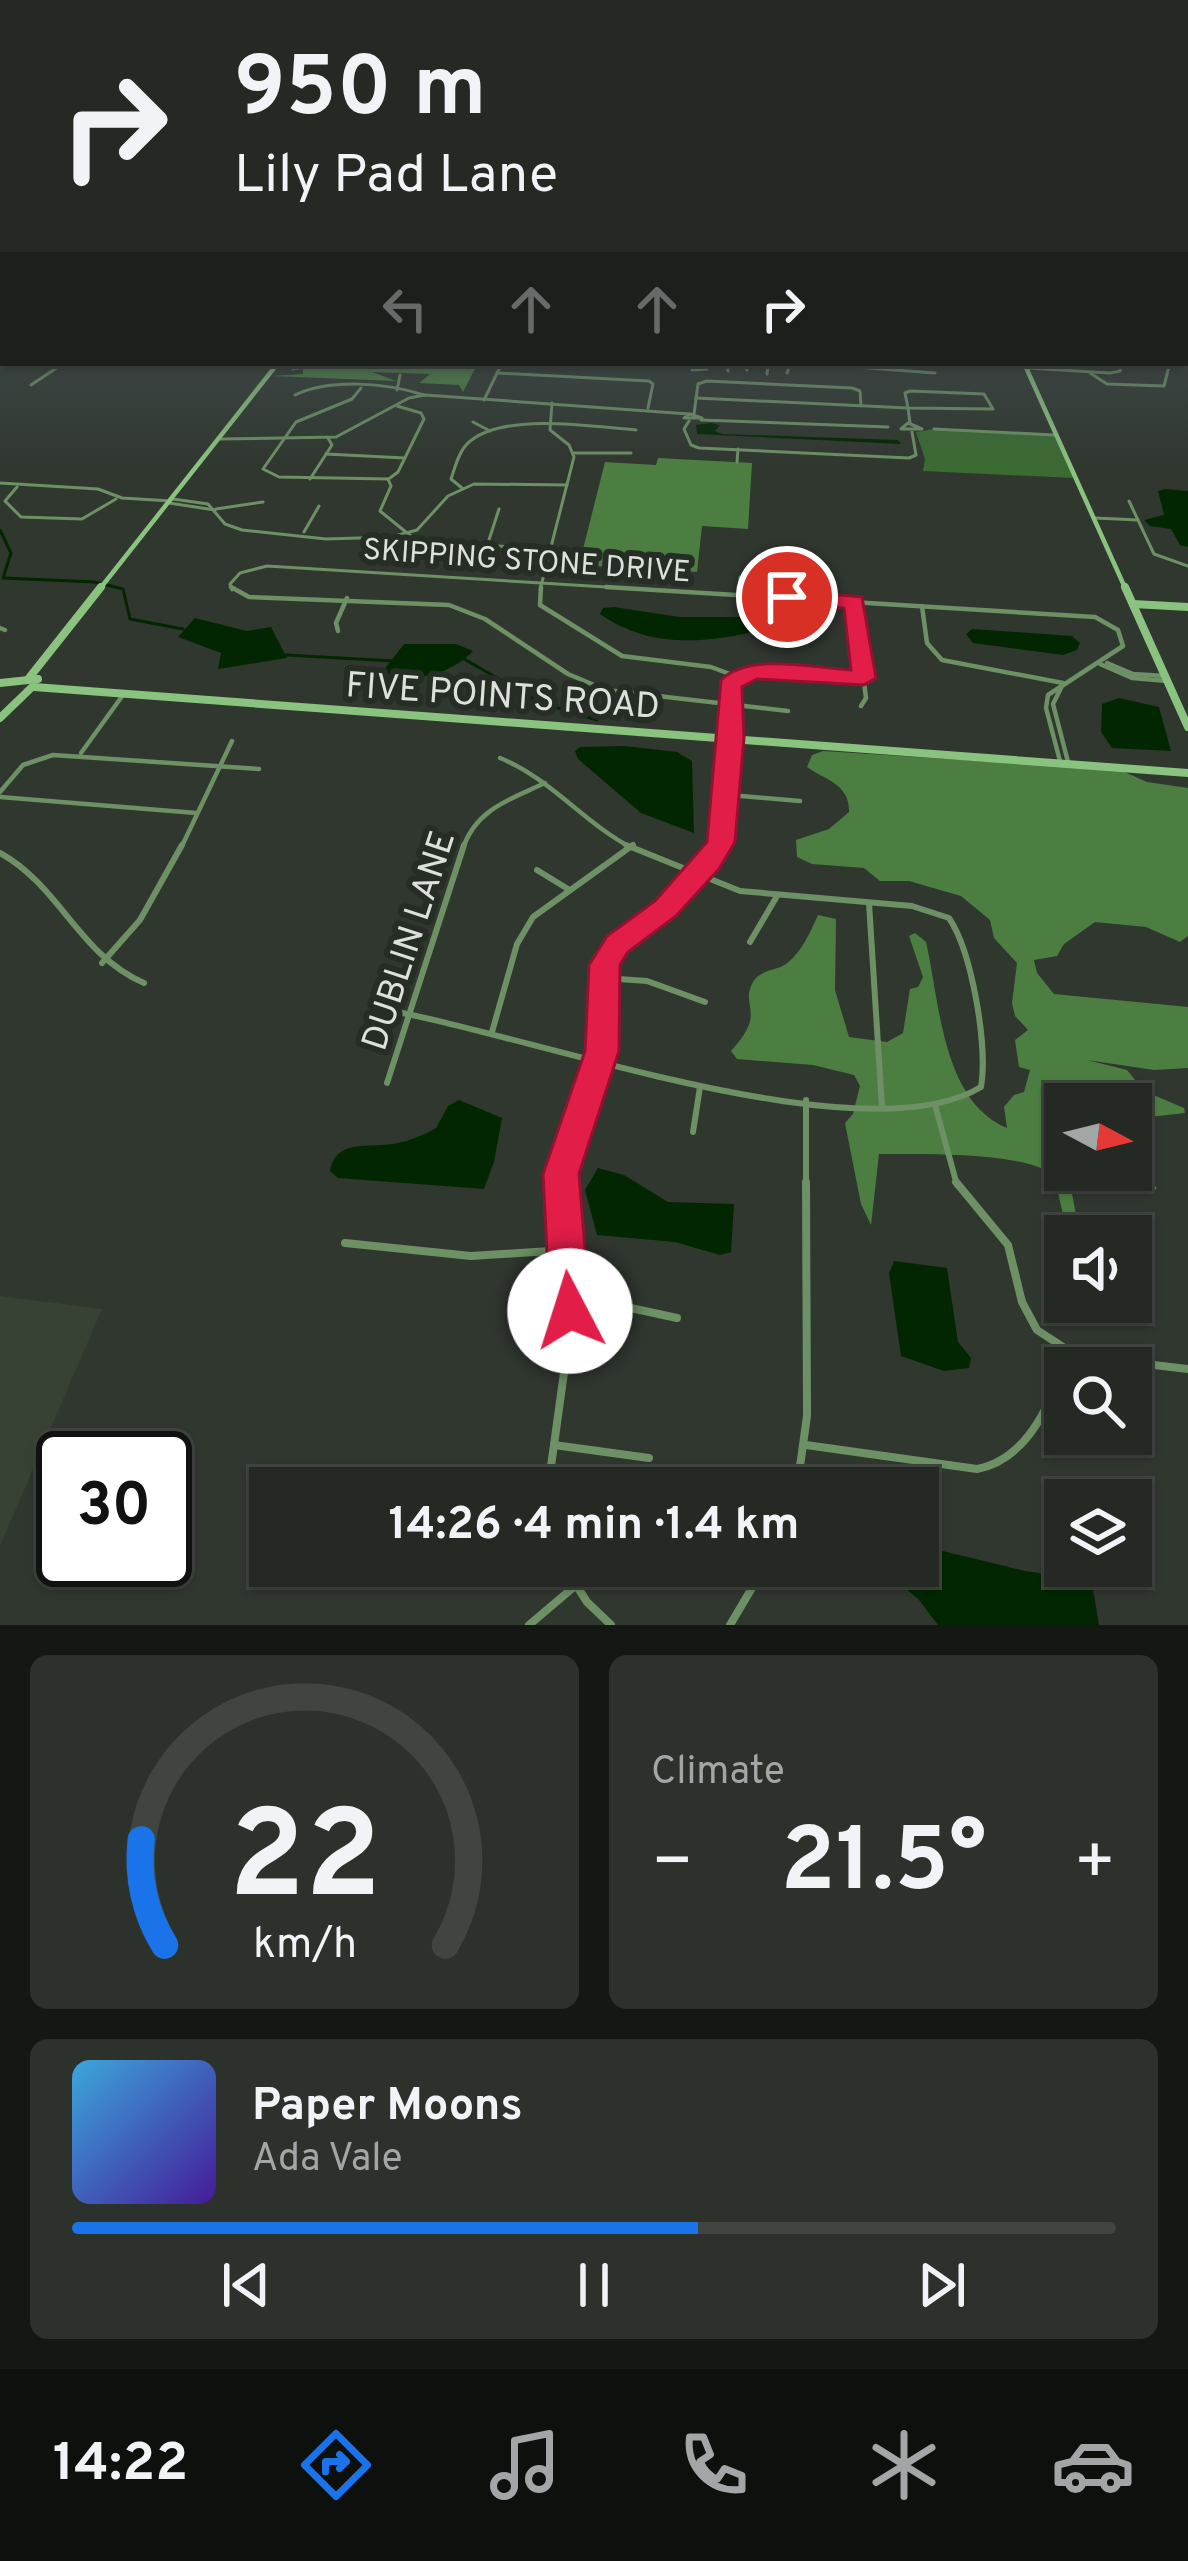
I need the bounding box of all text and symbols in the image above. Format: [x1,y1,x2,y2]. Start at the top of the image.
text: 950 m [234,39,487,145]
icon: right [36,48,192,204]
text: Lily Pad Lane [234,143,558,212]
icon: left [372,276,438,342]
icon: ahead [498,276,564,342]
icon: ahead [624,276,690,342]
icon: right [750,276,816,342]
street label: SKIPPING STONE DRIVE [362,533,692,592]
pin [736,546,838,648]
icon: arrive [754,564,820,630]
street label: FIVE POINTS ROAD [344,664,661,732]
street label: DUBLIN LANE [354,826,468,1057]
north arrow [1044,1083,1152,1191]
map controls [1044,1083,1152,1587]
button: sound [1044,1215,1152,1323]
position arrow [507,1248,633,1374]
button: search [1044,1347,1152,1455]
speed limit sign: 30 [36,1431,192,1587]
button: layers [1044,1479,1152,1587]
text: 14:26 · 4 min · 1.4 km [389,1498,799,1555]
text: Climate [651,1749,785,1798]
text: 22 [228,1784,381,1942]
text: 21.5° [781,1809,986,1922]
text: − [651,1824,694,1907]
text: + [1073,1824,1116,1907]
text: km/h [252,1919,357,1973]
text: Paper Moons [252,2079,523,2136]
text: Ada Vale [252,2136,403,2185]
icon: previous [213,2252,279,2318]
icon: pause [561,2252,627,2318]
icon: next [909,2252,975,2318]
icon: directions [294,2423,378,2507]
icon: music [483,2423,567,2507]
icon: phone [672,2423,756,2507]
icon: climate [862,2423,946,2507]
icon: car [1051,2423,1135,2507]
text: 14:22 [53,2431,188,2500]

